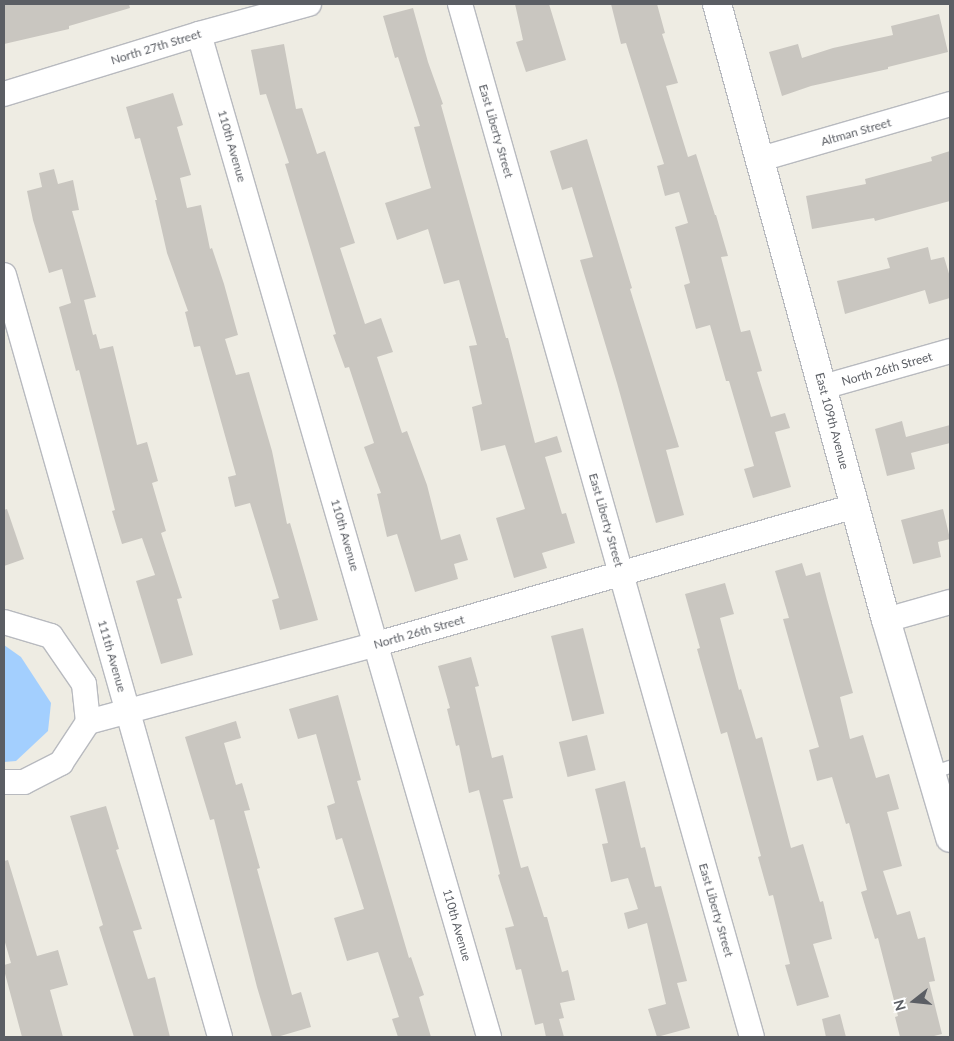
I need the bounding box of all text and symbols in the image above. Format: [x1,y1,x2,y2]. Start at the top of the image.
street label: North 27th Street [109,26,203,68]
street label: East Liberty Street [476,82,516,180]
street label: 110th Avenue [215,108,249,184]
street label: Altman Street [819,115,893,149]
street label: North 26th Street [840,349,934,389]
street label: East 109th Avenue [812,371,852,471]
street label: East Liberty Street [586,471,626,569]
street label: 110th Avenue [328,497,362,573]
street label: North 26th Street [372,612,466,652]
street label: 111th Avenue [95,618,129,694]
street label: East Liberty Street [696,861,736,959]
street label: 110th Avenue [440,887,474,963]
north arrow [889,976,939,1026]
text: N [889,998,909,1013]

